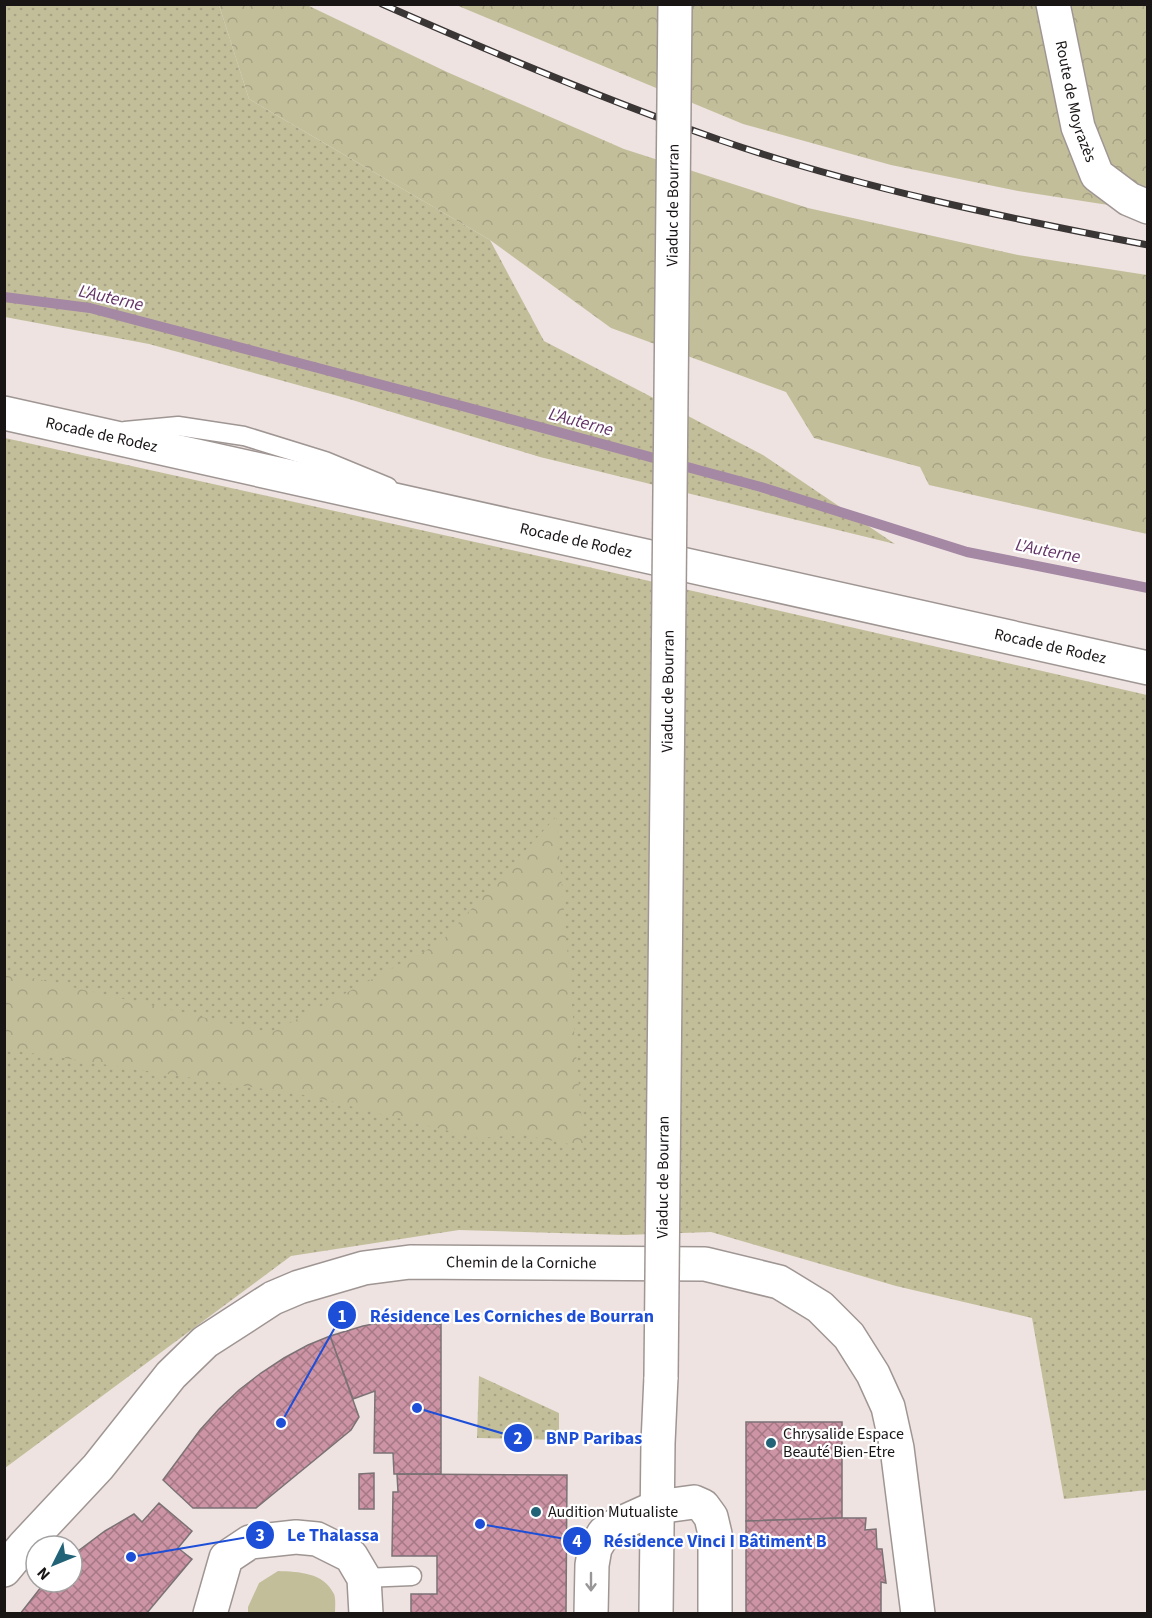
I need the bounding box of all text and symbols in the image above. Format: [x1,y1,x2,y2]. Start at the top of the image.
street label: Route de Moyrazès [1050,39,1102,166]
street label: Viaduc de Bourran [661,144,685,267]
water label: L'Auterne [76,278,146,318]
water label: L'Auterne [546,401,616,443]
street label: Rocade de Rodez [43,412,160,458]
street label: Rocade de Rodez [518,517,634,564]
water label: L'Auterne [1013,532,1083,570]
street label: Rocade de Rodez [992,623,1109,669]
street label: Viaduc de Bourran [656,630,680,753]
street label: Viaduc de Bourran [651,1115,675,1239]
street label: Chemin de la Corniche [446,1251,597,1274]
callout: Résidence Les Corniches de Bourran [327,1297,666,1333]
text: 1 [337,1304,347,1329]
text: Résidence Les Corniches de Bourran [370,1304,654,1329]
callout: BNP Paribas [503,1420,654,1456]
place label: Chrysalide Espace Beauté Bien-Etre [783,1423,904,1463]
text: 2 [513,1426,523,1451]
text: BNP Paribas [546,1426,642,1451]
marker: Chrysalide Espace Beauté Bien-Etre [764,1436,778,1450]
place label: Audition Mutualiste [548,1501,678,1523]
marker: Audition Mutualiste [529,1505,543,1519]
callout: Le Thalassa [245,1517,391,1553]
text: 3 [255,1523,265,1548]
text: Le Thalassa [287,1523,379,1548]
callout: Résidence Vinci I Bâtiment B [562,1523,839,1559]
text: 4 [572,1529,582,1554]
text: Résidence Vinci I Bâtiment B [603,1529,827,1554]
north arrow [24,1534,84,1594]
text: N [32,1562,55,1585]
one-way arrow [585,1571,597,1591]

